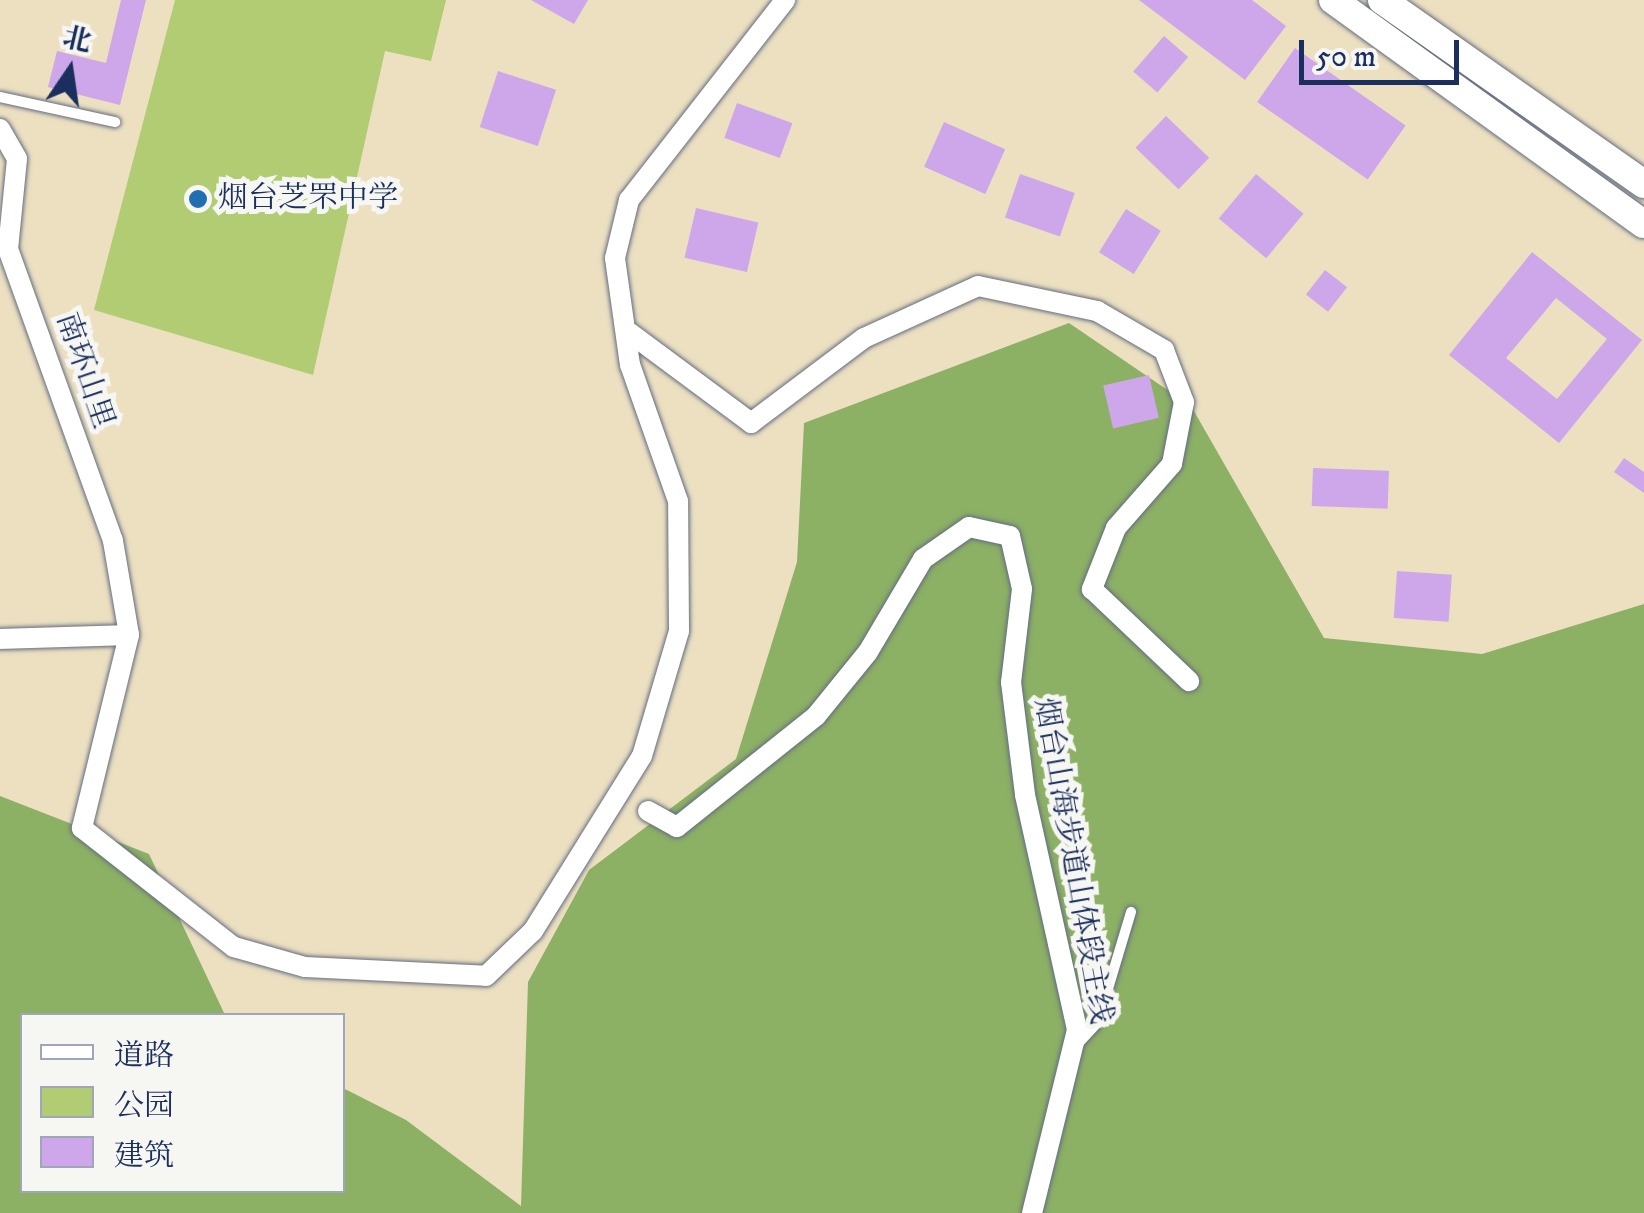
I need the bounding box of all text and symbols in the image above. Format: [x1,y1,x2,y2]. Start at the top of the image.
north arrow [20,20,120,120]
text: 北 [59,20,94,60]
scale bar [1304,20,1464,82]
text: 50 m [1316,39,1376,76]
place label: 烟台芝罘中学 [218,181,398,217]
marker: 烟台芝罘中学 [187,188,209,210]
street label: 南环山里 [47,308,121,434]
street label: 烟台山海步道山体段主线 [1026,695,1118,1027]
legend [20,1013,345,1193]
text: 道路 [114,1038,174,1075]
text: 公园 [114,1088,174,1125]
text: 建筑 [114,1138,174,1175]

